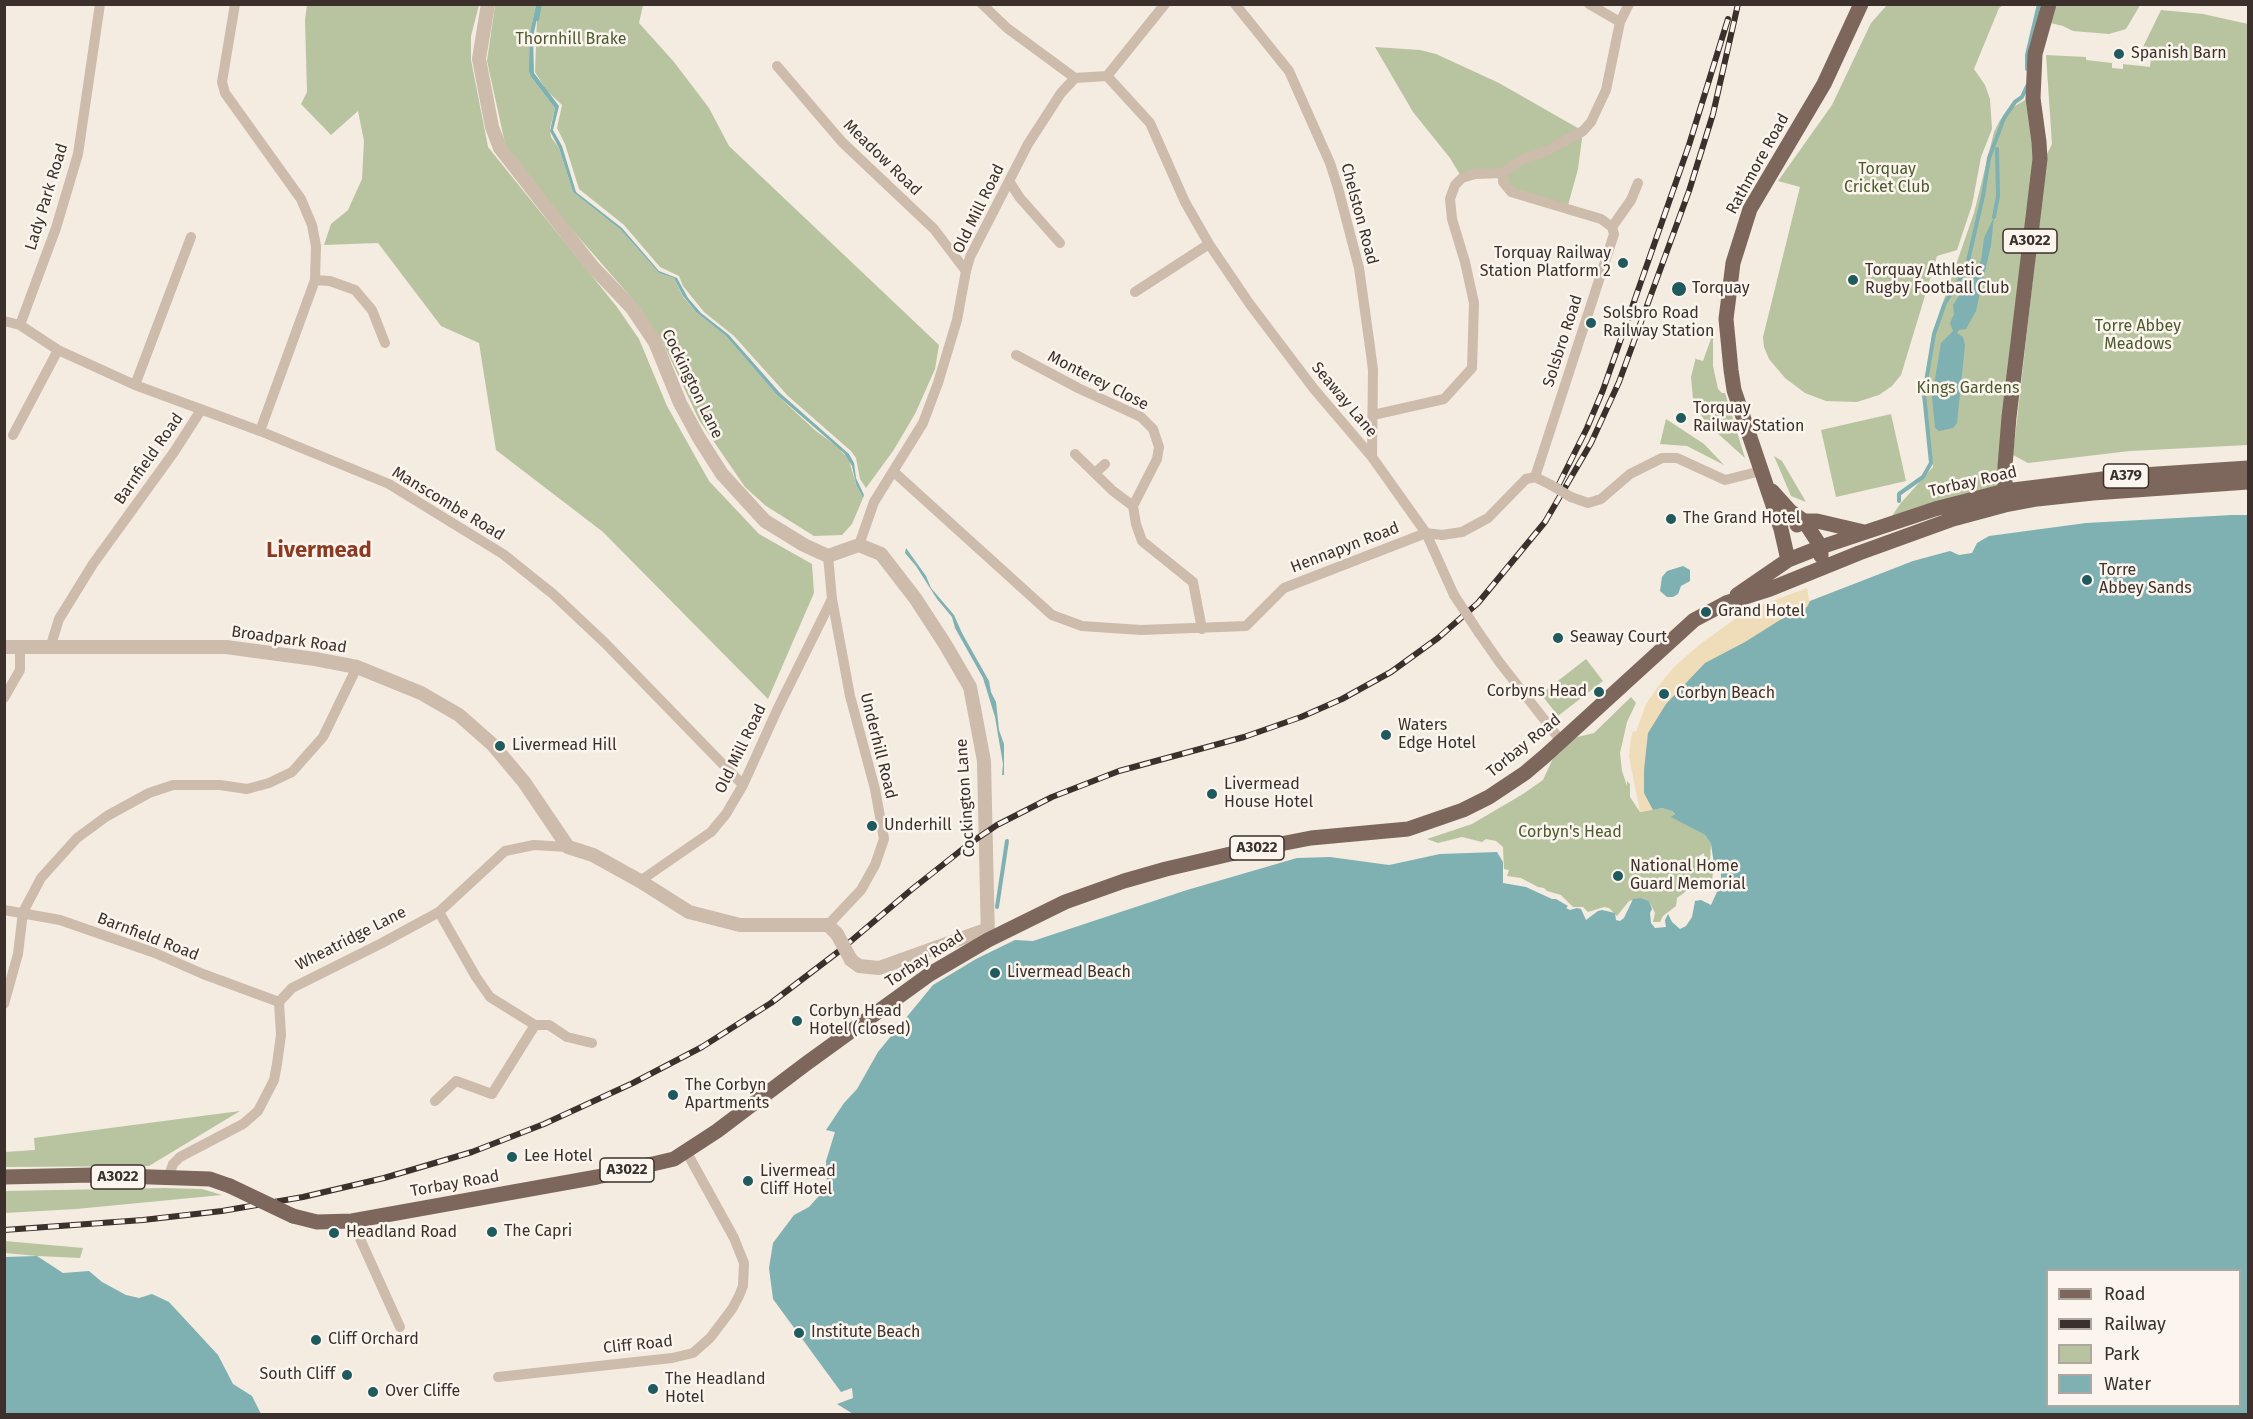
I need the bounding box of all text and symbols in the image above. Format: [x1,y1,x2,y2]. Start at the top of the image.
park label: Thornhill Brake [516,30,626,50]
place label: Spanish Barn [2131,44,2227,64]
marker: Spanish Barn [2112,47,2126,61]
street label: Rathmore Road [1722,110,1794,218]
street label: Meadow Road [839,116,925,200]
street label: Lady Park Road [22,141,72,253]
park label: Torquay Cricket Club [1844,160,1930,198]
street label: Old Mill Road [949,161,1009,257]
street label: Chelston Road [1336,161,1382,267]
road number: A3022 [2003,229,2057,253]
place label: Torquay Railway Station Platform 2 [1480,244,1611,282]
marker: Torquay Railway Station Platform 2 [1616,256,1630,270]
place label: Torquay Athletic Rugby Football Club [1865,261,2009,299]
marker: Torquay Athletic Rugby Football Club [1846,273,1860,287]
place label: Torquay [1692,279,1750,299]
marker: Torquay [1670,280,1688,298]
street label: Solsbro Road [1539,292,1587,390]
place label: Solsbro Road Railway Station [1603,304,1714,342]
marker: Solsbro Road Railway Station [1584,316,1598,330]
park label: Torre Abbey Meadows [2095,317,2181,355]
street label: Cockington Lane [657,326,727,442]
street label: Monterey Close [1044,347,1152,415]
street label: Seaway Lane [1307,358,1381,442]
park label: Kings Gardens [1917,379,2019,399]
place label: Torquay Railway Station [1693,399,1804,437]
street label: Barnfield Road [110,410,188,508]
marker: Torquay Railway Station [1674,411,1688,425]
street label: Manscombe Road [388,463,508,545]
street label: Torbay Road [1927,463,2019,501]
road number: A379 [2104,464,2148,488]
place label: The Grand Hotel [1683,509,1800,529]
marker: The Grand Hotel [1664,512,1678,526]
street label: Hennapyn Road [1288,518,1402,578]
district label: Livermead [266,538,372,564]
place label: Torre Abbey Sands [2099,561,2192,599]
marker: Torre Abbey Sands [2080,573,2094,587]
place label: Grand Hotel [1718,602,1805,622]
marker: Grand Hotel [1699,605,1713,619]
street label: Broadpark Road [230,622,348,658]
place label: Seaway Court [1570,628,1667,648]
marker: Seaway Court [1551,631,1565,645]
place label: Corbyns Head [1487,682,1587,702]
place label: Corbyn Beach [1676,684,1775,704]
marker: Corbyns Head [1592,685,1606,699]
marker: Corbyn Beach [1657,687,1671,701]
street label: Underhill Road [856,691,900,801]
street label: Old Mill Road [711,701,771,797]
street label: Torbay Road [1483,710,1565,782]
place label: Waters Edge Hotel [1398,716,1476,754]
marker: Waters Edge Hotel [1379,728,1393,742]
place label: Livermead Hill [512,736,617,756]
street label: Cockington Lane [952,738,980,858]
marker: Livermead Hill [493,739,507,753]
place label: Livermead House Hotel [1224,775,1313,813]
marker: Livermead House Hotel [1205,787,1219,801]
place label: Underhill [884,816,952,836]
marker: Underhill [865,819,879,833]
park label: Corbyn's Head [1518,823,1622,843]
road number: A3022 [1230,836,1284,860]
place label: National Home Guard Memorial [1630,857,1746,895]
marker: National Home Guard Memorial [1611,869,1625,883]
street label: Wheatridge Lane [293,903,409,975]
street label: Barnfield Road [95,909,201,965]
street label: Torbay Road [882,927,968,991]
place label: Livermead Beach [1007,963,1131,983]
marker: Livermead Beach [988,966,1002,980]
place label: Corbyn Head Hotel (closed) [809,1002,910,1040]
marker: Corbyn Head Hotel (closed) [790,1014,804,1028]
place label: The Corbyn Apartments [685,1076,769,1114]
marker: The Corbyn Apartments [666,1088,680,1102]
place label: Lee Hotel [524,1147,592,1167]
marker: Lee Hotel [505,1150,519,1164]
road number: A3022 [600,1158,654,1182]
place label: Livermead Cliff Hotel [760,1162,836,1200]
road number: A3022 [91,1165,145,1189]
street label: Torbay Road [409,1167,501,1201]
marker: Livermead Cliff Hotel [741,1174,755,1188]
place label: The Capri [504,1222,572,1242]
place label: Headland Road [346,1223,457,1243]
marker: The Capri [485,1225,499,1239]
marker: Headland Road [327,1226,341,1240]
legend [2046,1269,2241,1407]
text: Road [2104,1283,2146,1305]
text: Railway [2104,1313,2166,1335]
place label: Institute Beach [811,1323,920,1343]
marker: Institute Beach [792,1326,806,1340]
place label: Cliff Orchard [328,1330,419,1350]
street label: Cliff Road [602,1332,674,1358]
marker: Cliff Orchard [309,1333,323,1347]
text: Park [2104,1343,2139,1365]
place label: South Cliff [260,1365,335,1385]
marker: South Cliff [340,1368,354,1382]
place label: The Headland Hotel [665,1370,766,1408]
text: Water [2104,1373,2151,1395]
place label: Over Cliffe [385,1382,460,1402]
marker: The Headland Hotel [646,1382,660,1396]
marker: Over Cliffe [366,1385,380,1399]

